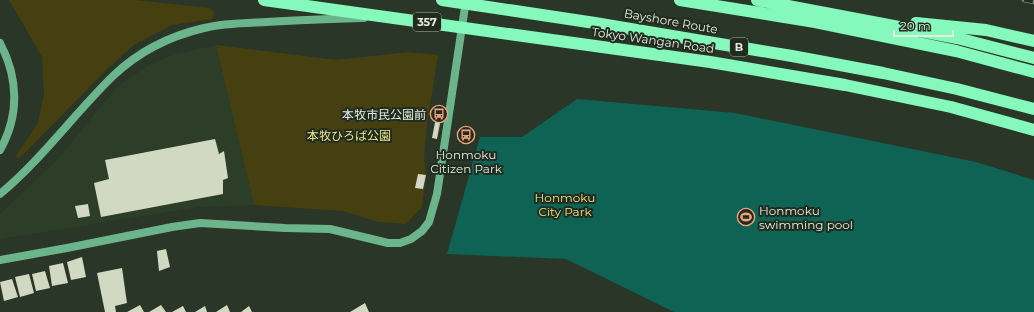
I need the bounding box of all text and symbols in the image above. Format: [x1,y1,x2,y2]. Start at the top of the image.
street label: Bayshore Route [623,5,719,37]
scale bar [894,12,953,38]
road number: 357 [413,13,441,31]
text: 20 m [900,18,931,33]
street label: Tokyo Wangan Road [591,24,715,56]
road number: B [730,38,748,56]
bus stop icon: 本牧市民公園前 [429,104,449,124]
place label: 本牧市民公園前 [342,107,426,122]
bus stop icon: Honmoku Citizen Park [456,125,476,145]
park label: 本牧ひろば公園 [307,128,391,143]
place label: Honmoku Citizen Park [430,147,503,176]
park label: Honmoku City Park [535,190,595,219]
place label: Honmoku swimming pool [759,203,853,232]
sports icon: Honmoku swimming pool [736,207,756,227]

